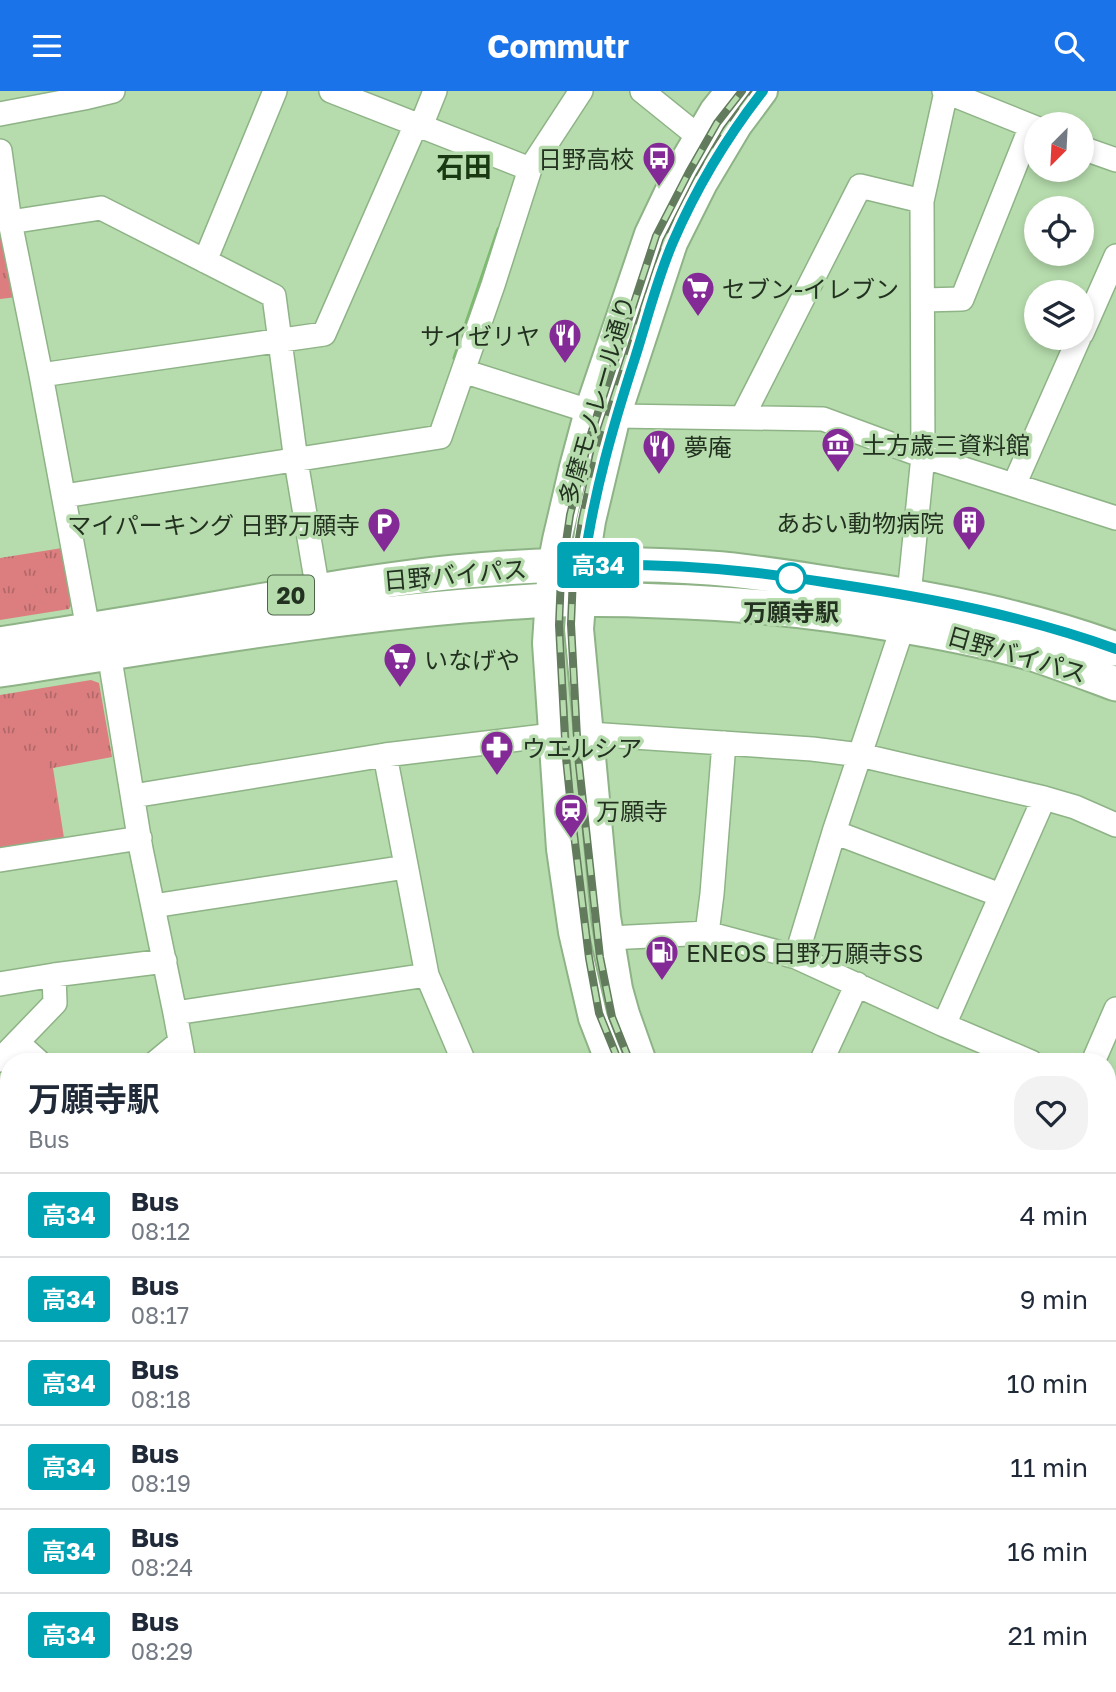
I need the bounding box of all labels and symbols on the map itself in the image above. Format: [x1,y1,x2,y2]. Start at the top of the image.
north arrow [1024,112,1094,182]
bus stop icon: 日野高校 [640,139,678,188]
place label: 日野高校 [538,144,634,173]
district label: 石田 [436,150,492,183]
supermarket icon: セブン-イレブン [679,269,717,318]
place label: セブン-イレブン [722,274,899,303]
street label: 多摩モノレール通り [552,292,640,508]
restaurant icon: サイゼリヤ [546,316,584,365]
place label: サイゼリヤ [420,321,540,350]
museum icon: 土方歳三資料館 [819,425,857,474]
restaurant icon: 夢庵 [640,427,678,476]
place label: 土方歳三資料館 [862,430,1030,459]
place label: 夢庵 [684,432,732,461]
building icon: あおい動物病院 [950,503,988,552]
parking icon: マイパーキング 日野万願寺 [365,505,403,554]
place label: あおい動物病院 [776,508,944,537]
place label: マイパーキング 日野万願寺 [67,510,360,539]
line badge: 高34 [558,542,638,588]
street label: 日野バイパス [382,553,528,595]
marker: 万願寺駅 [776,563,806,593]
road number: 20 [268,575,314,615]
place label: 万願寺駅 [743,597,839,626]
street label: 日野バイパス [944,620,1090,688]
supermarket icon: いなげや [381,640,419,689]
place label: いなげや [424,645,520,674]
pharmacy icon: ウエルシア [478,728,516,777]
place label: ウエルシア [522,733,642,762]
station icon: 万願寺 [552,791,590,840]
place label: 万願寺 [596,796,668,825]
fuel station icon: ENEOS 日野万願寺SS [643,933,681,982]
place label: ENEOS 日野万願寺SS [686,938,923,967]

